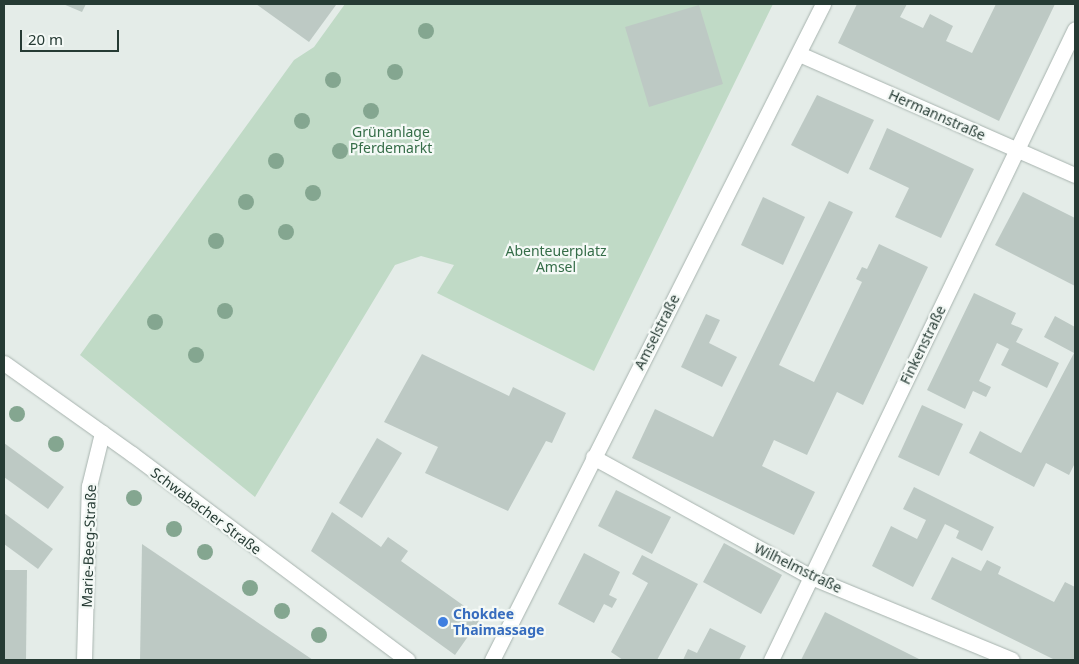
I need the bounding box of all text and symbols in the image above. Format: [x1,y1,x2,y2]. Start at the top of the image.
scale bar [22,20,121,52]
text: 20 m [28,29,63,49]
street label: Hermannstraße [886,86,988,144]
park label: Grünanlage Pferdemarkt [350,124,432,156]
park label: Abenteuerplatz Amsel [505,243,607,276]
street label: Amselstraße [631,292,683,372]
street label: Finkenstraße [897,303,949,387]
street label: Schwabacher Straße [147,464,265,558]
street label: Marie-Beeg-Straße [78,484,100,608]
street label: Wilhelmstraße [751,540,845,596]
place label: Chokdee Thaimassage [453,606,544,638]
marker: Chokdee Thaimassage [437,616,449,628]

